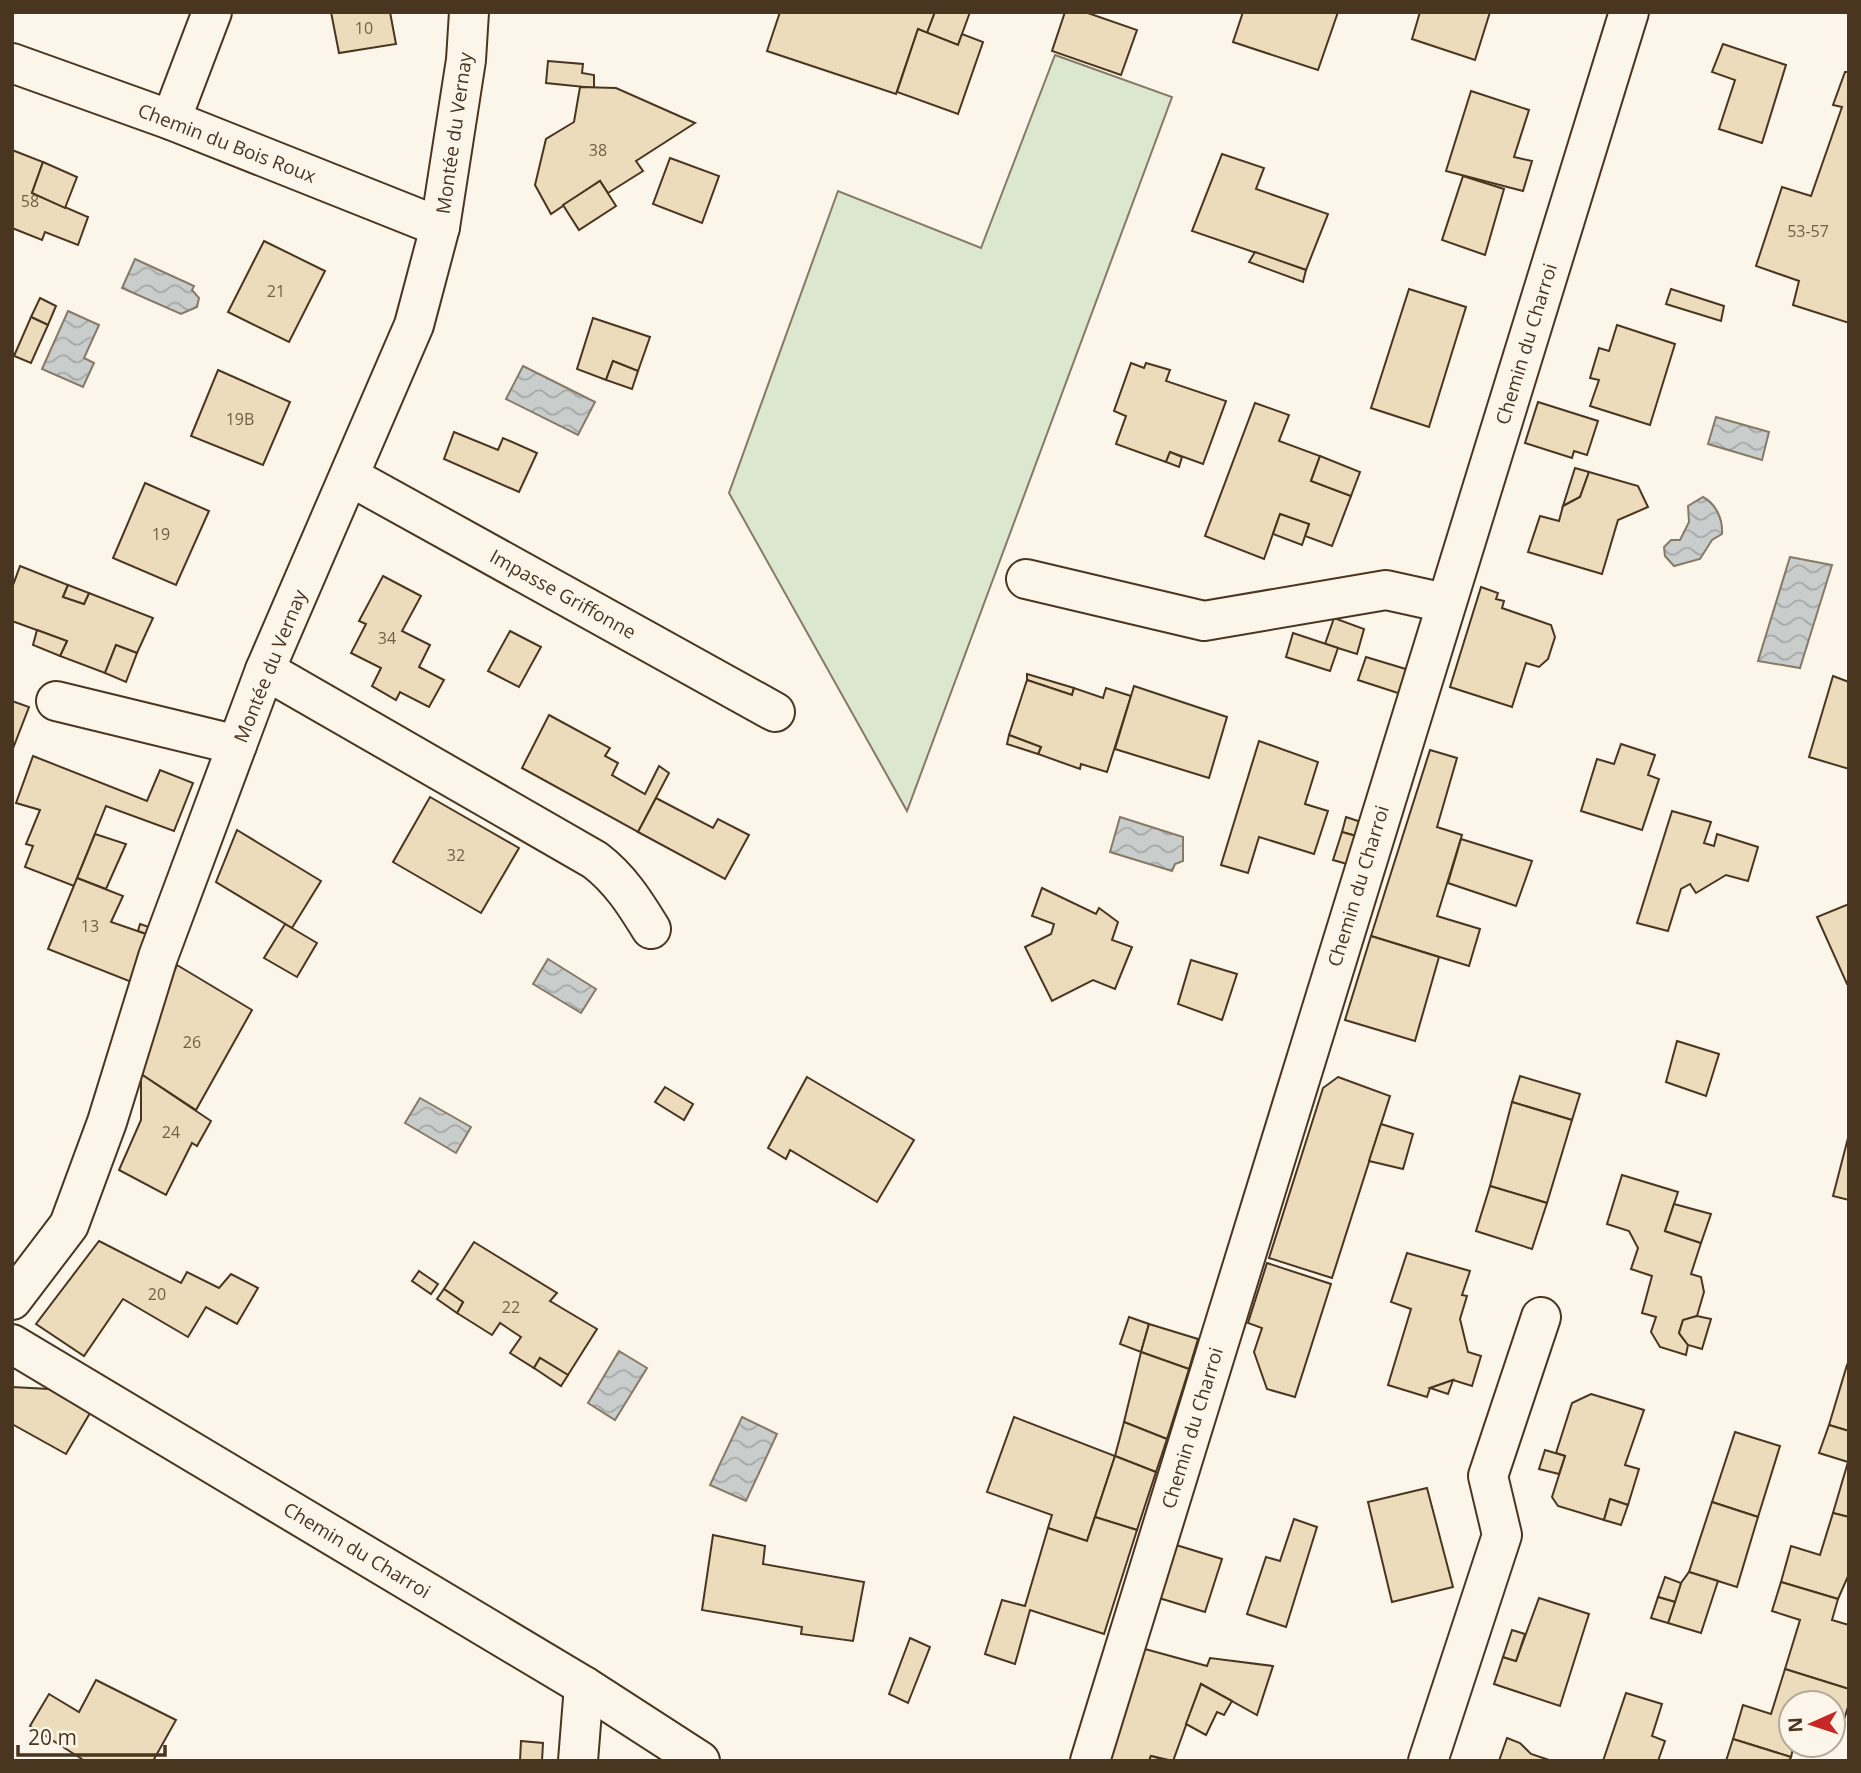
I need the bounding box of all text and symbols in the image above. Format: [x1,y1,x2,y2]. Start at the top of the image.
house number: 10 [355,17,373,39]
street label: Montée du Vernay [430,50,478,215]
street label: Chemin du Bois Roux [134,97,320,189]
house number: 38 [589,139,607,161]
house number: 58 [21,190,39,212]
house number: 53-57 [1787,220,1829,242]
street label: Chemin du Charroi [1489,260,1563,428]
house number: 21 [267,280,285,302]
house number: 19B [226,408,254,430]
house number: 19 [152,523,170,545]
street label: Impasse Griffonne [485,543,641,645]
street label: Montée du Vernay [227,585,313,746]
house number: 34 [378,627,396,649]
street label: Chemin du Charroi [1321,802,1395,970]
house number: 32 [447,844,465,866]
house number: 13 [81,915,99,937]
house number: 26 [183,1031,201,1053]
house number: 24 [162,1121,180,1143]
house number: 20 [148,1283,166,1305]
house number: 22 [502,1296,520,1318]
street label: Chemin du Charroi [1155,1344,1229,1512]
street label: Chemin du Charroi [279,1496,435,1604]
north arrow [1777,1689,1847,1759]
scale bar [18,1714,164,1758]
text: N [1782,1716,1808,1733]
text: 20 m [28,1723,77,1751]

